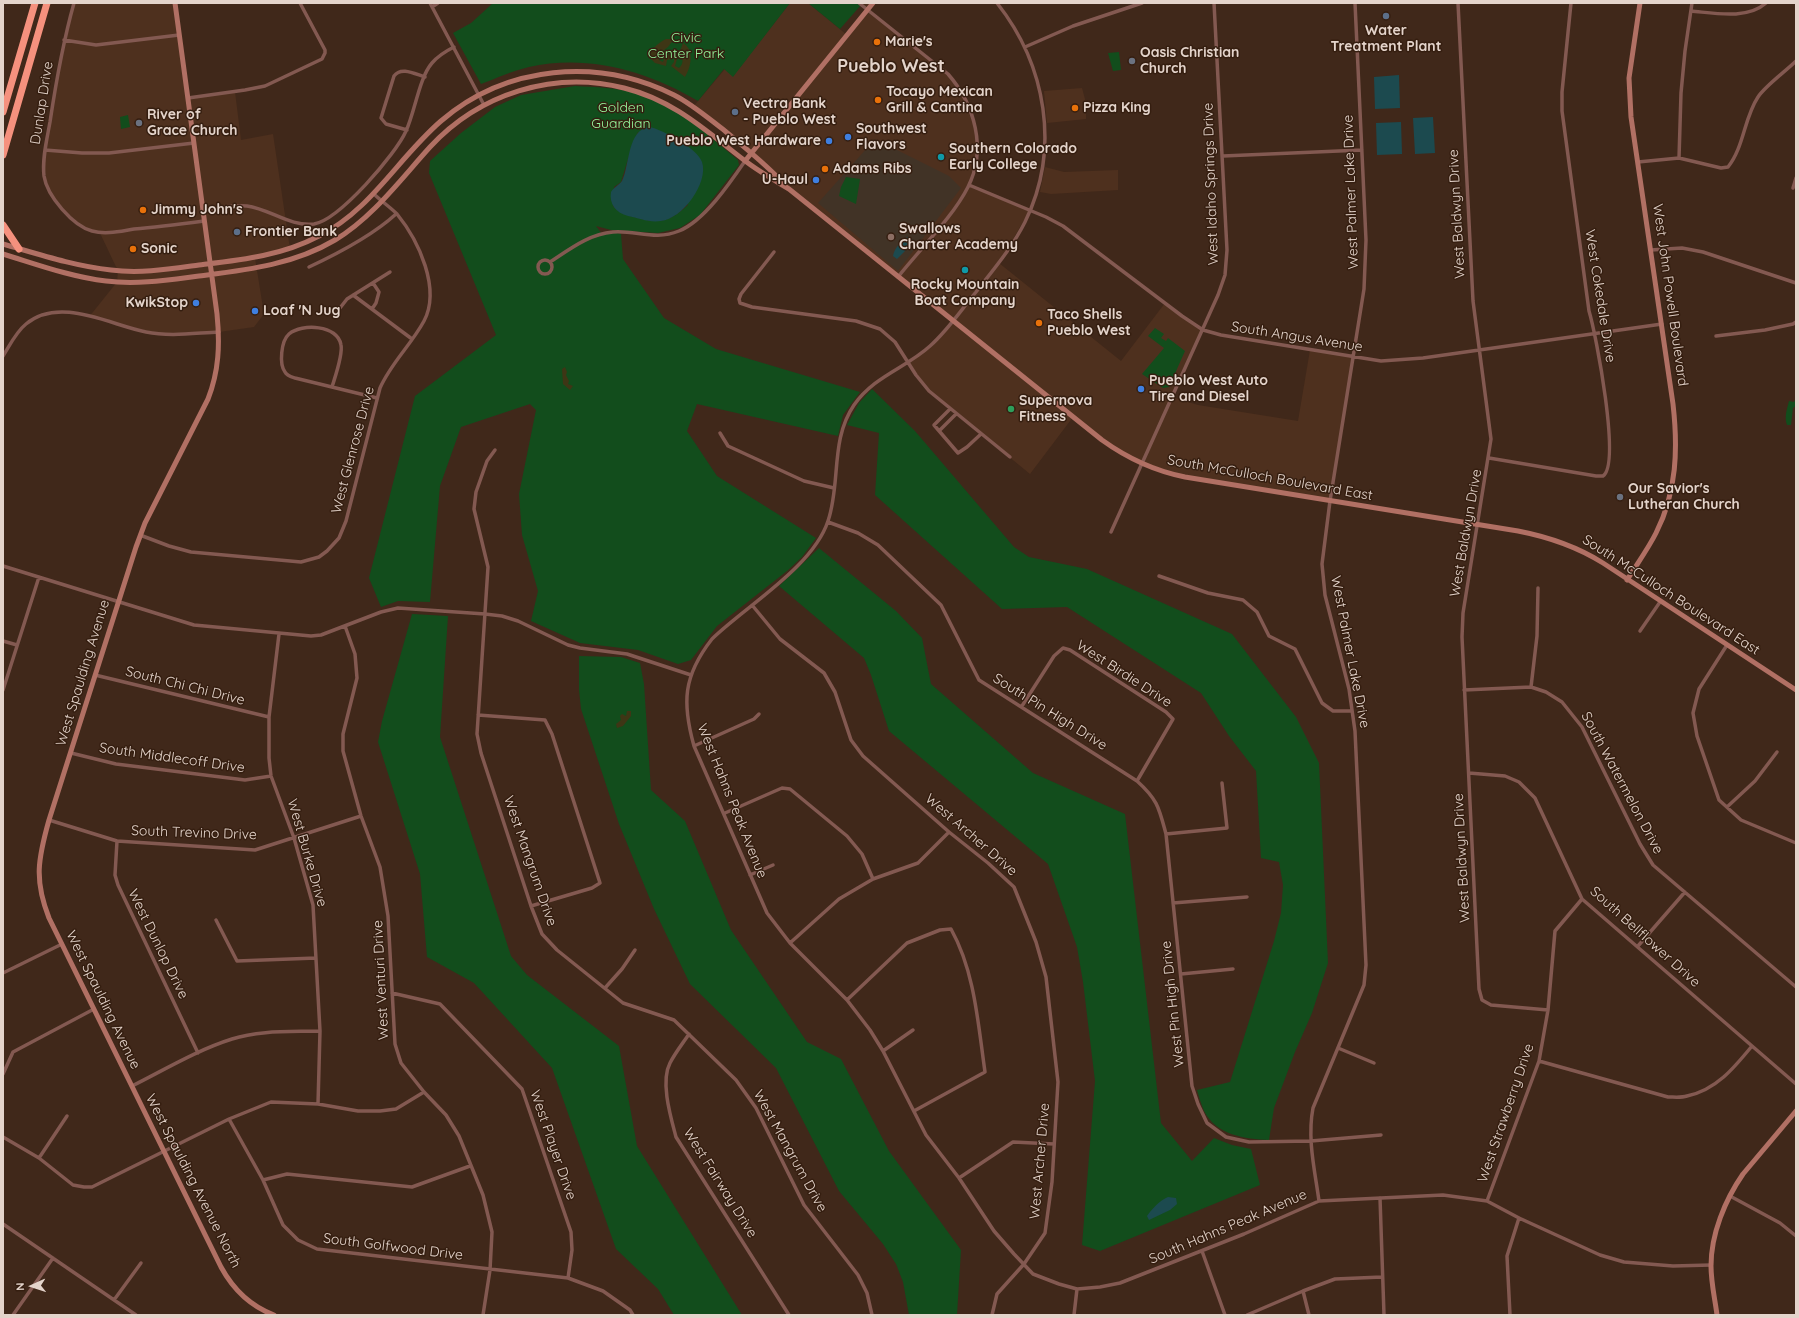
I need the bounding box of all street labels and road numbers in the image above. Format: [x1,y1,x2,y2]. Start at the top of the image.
street label: Dunlap Drive [27,60,57,146]
street label: West Idaho Springs Drive [1200,102,1222,266]
street label: West Palmer Lake Drive [1340,114,1362,270]
street label: West Baldwyn Drive [1445,149,1469,279]
street label: West John Powell Boulevard [1649,203,1691,387]
street label: West Cokedale Drive [1581,228,1619,364]
street label: South Angus Avenue [1230,318,1364,356]
street label: West Glenrose Drive [328,385,378,515]
street label: South McCulloch Boulevard East [1166,452,1374,504]
street label: West Baldwyn Drive [1446,468,1486,598]
street label: South McCulloch Boulevard East [1579,531,1763,659]
street label: West Palmer Lake Drive [1327,574,1373,730]
street label: West Spaulding Avenue [53,598,113,748]
street label: West Birdie Drive [1073,637,1175,711]
street label: South Chi Chi Drive [124,663,246,709]
street label: South Pin High Drive [990,670,1110,754]
street label: South Watermelon Drive [1577,709,1667,857]
street label: West Hahns Peak Avenue [693,721,771,881]
street label: South Middlecoff Drive [98,739,246,777]
street label: West Archer Drive [922,790,1020,880]
street label: West Baldwyn Drive [1450,793,1474,923]
street label: West Mangrum Drive [500,794,560,928]
street label: West Burke Drive [284,797,330,909]
street label: South Trevino Drive [131,822,257,844]
street label: South Bellflower Drive [1587,883,1703,991]
street label: West Dunlop Drive [124,886,192,1002]
street label: West Venturi Drive [369,920,393,1040]
street label: West Spaulding Avenue [62,928,144,1072]
street label: West Pin High Drive [1158,940,1188,1068]
street label: West Strawberry Drive [1474,1041,1538,1185]
street label: West Mangrum Drive [749,1087,831,1215]
street label: West Player Drive [526,1088,580,1202]
street label: West Spaulding Avenue North [142,1091,244,1271]
street label: West Archer Drive [1027,1102,1053,1220]
street label: West Fairway Drive [679,1125,761,1241]
street label: South Hahns Peak Avenue [1147,1186,1309,1268]
street label: South Golfwood Drive [322,1230,464,1264]

